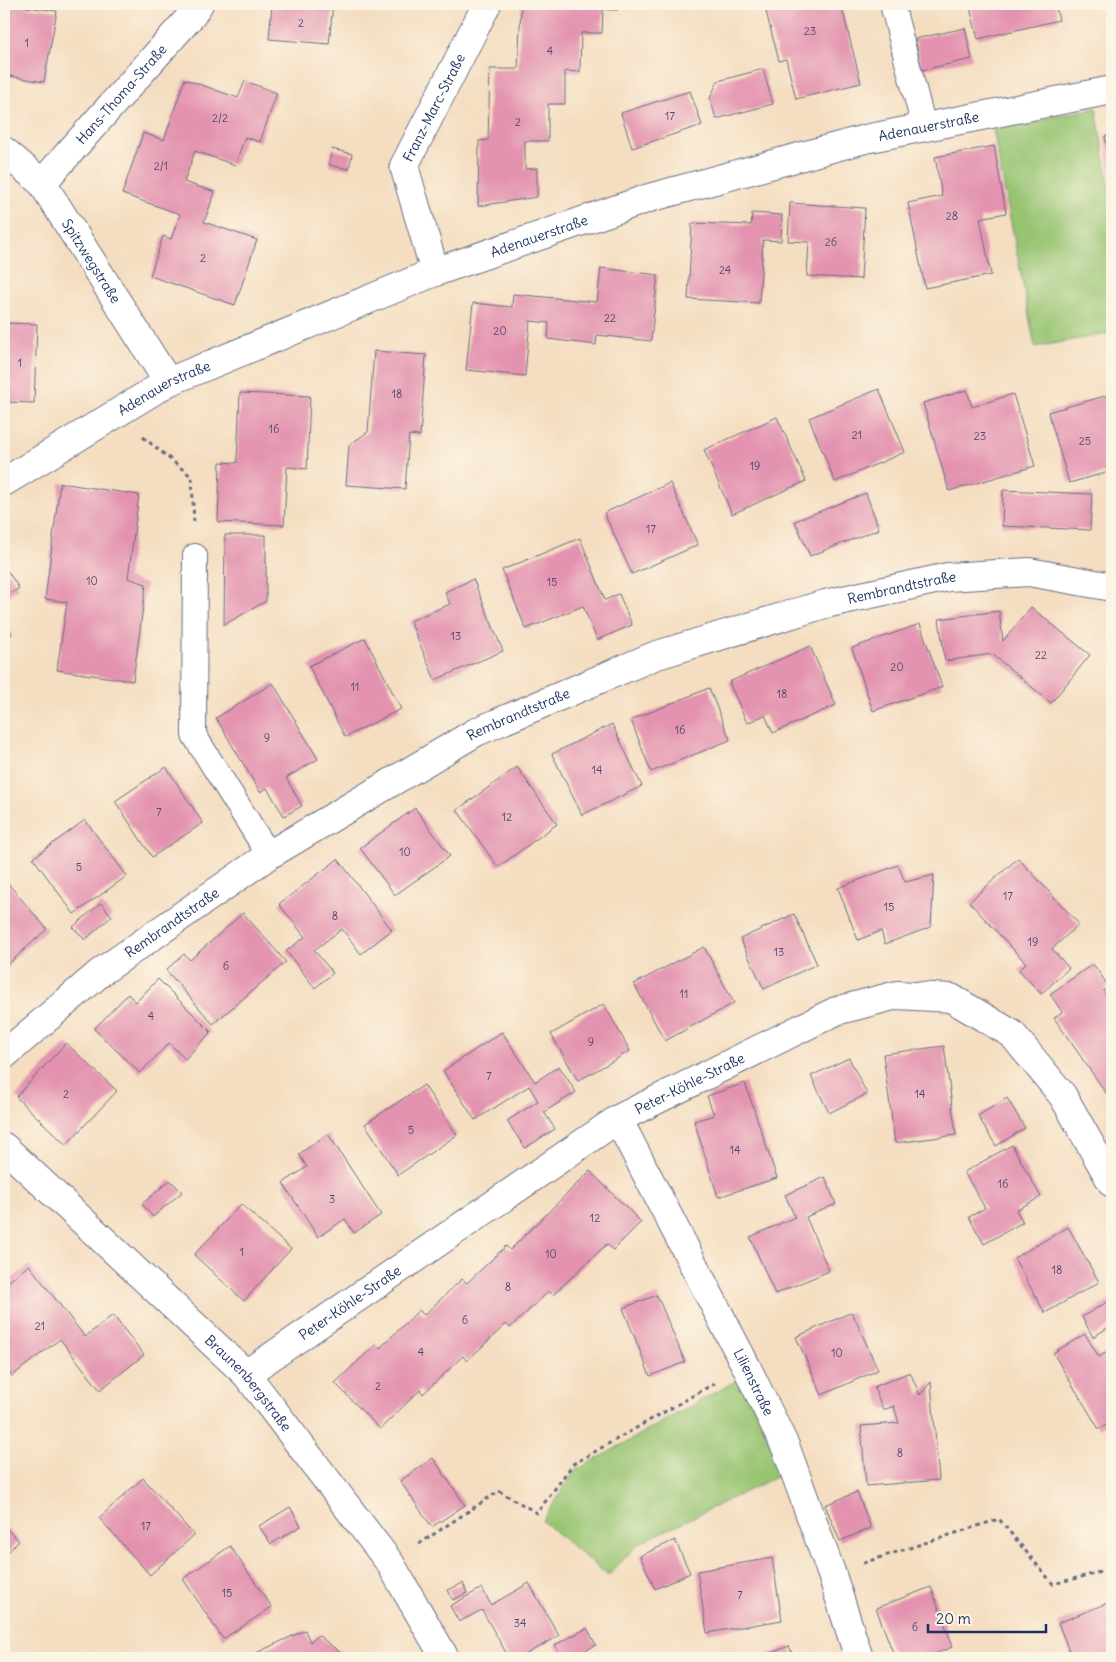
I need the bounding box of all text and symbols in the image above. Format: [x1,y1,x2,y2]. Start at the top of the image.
house number: 2 [298,16,304,30]
house number: 23 [804,24,816,38]
house number: 1 [25,36,29,50]
street label: Hans-Thoma-Straße [72,41,170,148]
house number: 4 [547,44,553,58]
street label: Franz-Marc-Straße [399,50,469,165]
street label: Adenauerstraße [877,108,980,145]
house number: 17 [665,109,675,123]
house number: 2/2 [212,111,228,125]
house number: 2 [515,115,521,129]
house number: 2/1 [154,159,168,173]
house number: 28 [946,209,958,223]
street label: Adenauerstraße [488,211,590,261]
street label: Spitzwegstraße [58,215,125,307]
house number: 26 [825,235,837,249]
house number: 2 [200,251,206,265]
house number: 24 [719,263,731,277]
house number: 22 [604,311,616,325]
house number: 20 [493,324,507,338]
house number: 1 [18,356,22,370]
street label: Adenauerstraße [115,357,213,419]
house number: 18 [392,387,402,401]
house number: 16 [269,422,279,436]
house number: 21 [852,428,862,442]
house number: 23 [974,429,986,443]
house number: 25 [1079,434,1091,448]
house number: 19 [750,459,760,473]
house number: 17 [646,522,656,536]
street label: Rembrandtstraße [846,568,956,608]
house number: 10 [86,574,98,588]
house number: 15 [547,575,557,589]
house number: 13 [451,629,461,643]
house number: 22 [1035,648,1047,662]
house number: 20 [890,660,904,674]
house number: 11 [351,680,359,694]
street label: Rembrandtstraße [463,684,573,745]
house number: 18 [777,687,787,701]
house number: 16 [675,723,685,737]
house number: 9 [264,731,270,745]
house number: 14 [592,763,602,777]
house number: 7 [156,805,162,819]
house number: 12 [502,810,512,824]
house number: 10 [399,845,411,859]
house number: 5 [76,860,82,874]
street label: Rembrandtstraße [121,884,222,962]
house number: 17 [1003,889,1013,903]
house number: 15 [884,900,894,914]
house number: 8 [332,909,338,923]
house number: 19 [1028,935,1038,949]
house number: 13 [774,945,784,959]
house number: 6 [223,959,229,973]
house number: 11 [680,987,688,1001]
house number: 4 [148,1009,154,1023]
house number: 9 [588,1035,594,1049]
street label: Peter-Köhle-Straße [632,1049,748,1118]
house number: 7 [486,1069,492,1083]
house number: 2 [63,1087,69,1101]
house number: 14 [915,1087,925,1101]
house number: 5 [408,1123,414,1137]
house number: 14 [730,1143,740,1157]
house number: 16 [998,1177,1008,1191]
house number: 3 [329,1192,335,1206]
house number: 12 [590,1211,600,1225]
house number: 1 [240,1245,244,1259]
house number: 10 [545,1247,557,1261]
street label: Peter-Köhle-Straße [295,1261,405,1344]
house number: 18 [1052,1263,1062,1277]
house number: 8 [505,1280,511,1294]
house number: 6 [462,1313,468,1327]
house number: 21 [35,1319,45,1333]
street label: Braunenbergstraße [201,1331,295,1435]
house number: 4 [418,1345,424,1359]
street label: Lilienstraße [730,1345,778,1419]
house number: 10 [831,1346,843,1360]
house number: 2 [375,1379,381,1393]
house number: 8 [897,1446,903,1460]
house number: 17 [141,1519,151,1533]
house number: 15 [222,1586,232,1600]
house number: 7 [737,1588,743,1602]
scale bar [928,1602,1046,1634]
text: 20 m [936,1609,971,1628]
house number: 34 [514,1616,526,1630]
house number: 6 [912,1620,918,1634]

